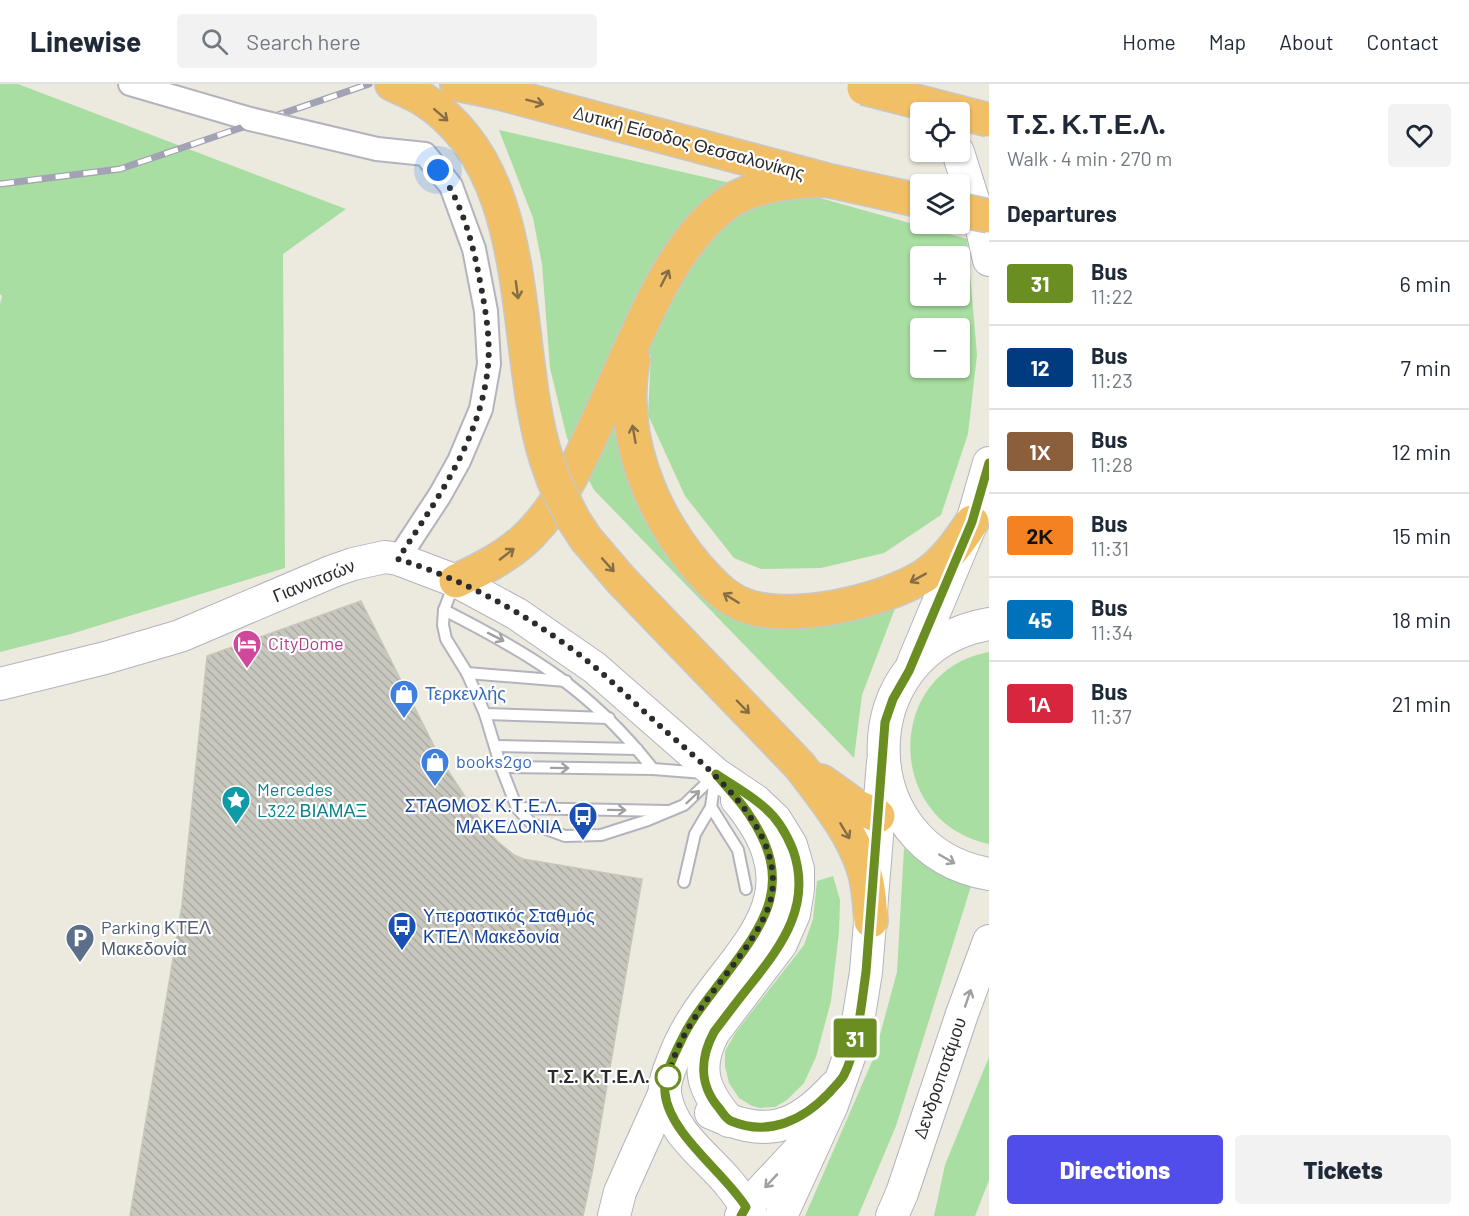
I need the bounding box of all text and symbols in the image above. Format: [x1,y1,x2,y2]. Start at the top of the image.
search box [177,14,597,68]
text: Linewise [30,24,141,58]
icon: search [198,25,231,58]
text: Search here [246,28,361,54]
text: Home [1122,29,1176,54]
text: Map [1209,29,1246,54]
text: About [1279,29,1334,54]
text: Contact [1367,29,1439,54]
one-way arrow [525,97,544,108]
street label: Δυτική Είσοδος Θεσσαλονίκης [571,101,808,184]
map controls [910,102,970,378]
button: locate [910,102,970,162]
button: heart [1388,104,1451,167]
text: Τ.Σ. Κ.Τ.Ε.Λ. [1007,106,1166,140]
one-way arrow [433,108,448,122]
text: Walk · 4 min · 270 m [1007,146,1172,170]
your location [423,155,453,185]
button: layers [910,174,970,234]
text: Departures [1007,200,1117,226]
button: + [910,246,970,306]
text: Bus [1091,258,1128,284]
one-way arrow [660,269,671,287]
text: 6 min [1400,270,1451,296]
text: 31 [1031,271,1049,296]
one-way arrow [512,279,523,299]
text: 11:22 [1091,284,1133,308]
button: − [910,318,970,378]
text: Bus [1091,342,1128,368]
text: 7 min [1401,354,1451,380]
text: 12 [1030,355,1050,380]
text: 11:23 [1091,368,1133,392]
one-way arrow [628,425,639,445]
text: Bus [1091,426,1128,452]
text: 12 min [1391,438,1451,464]
text: 1Χ [1029,439,1051,464]
text: 11:28 [1091,452,1133,476]
text: Bus [1091,510,1128,536]
text: 15 min [1392,522,1451,548]
text: 2Κ [1027,523,1053,548]
text: 11:31 [1091,536,1129,560]
one-way arrow [499,547,515,560]
street label: Γιαννιτσών [269,554,358,606]
one-way arrow [601,558,615,573]
one-way arrow [910,573,927,585]
one-way arrow [723,591,740,603]
text: Bus [1091,594,1128,620]
text: 18 min [1392,606,1451,632]
text: 45 [1028,607,1052,632]
text: 11:34 [1091,620,1133,644]
hotel icon: CityDome [231,628,263,670]
one-way arrow [487,631,504,643]
place label: CityDome [268,632,344,654]
shop icon: Τερκενλής [388,678,420,720]
text: Bus [1091,678,1128,704]
place label: Τερκενλής [425,682,506,704]
text: 21 min [1392,690,1451,716]
text: 1Α [1029,691,1051,716]
one-way arrow [736,699,750,714]
text: 11:37 [1091,704,1132,728]
shop icon: books2go [419,746,451,788]
place label: books2go [456,750,532,772]
one-way arrow [549,762,569,774]
place label: Mercedes L322 ΒΙΑΜΑΞ [257,778,367,821]
place icon: Mercedes L322 ΒΙΑΜΑΞ [220,784,252,826]
one-way arrow [685,789,700,804]
place label: ΣΤΑΘΜΟΣ Κ.Τ.Ε.Λ. ΜΑΚΕΔΟΝΙΑ [405,794,562,837]
bus stop icon: ΣΤΑΘΜΟΣ Κ.Τ.Ε.Λ. ΜΑΚΕΔΟΝΙΑ [567,800,599,842]
one-way arrow [607,804,627,816]
one-way arrow [840,822,852,839]
one-way arrow [938,853,955,865]
place label: Υπεραστικός Σταθμός ΚΤΕΛ Μακεδονία [423,904,595,947]
bus stop icon: Υπεραστικός Σταθμός ΚΤΕΛ Μακεδονία [386,910,418,952]
place label: Parking ΚΤΕΛ Μακεδονία [101,916,211,959]
parking icon: Parking ΚΤΕΛ Μακεδονία [64,922,96,964]
one-way arrow [963,989,974,1008]
street label: Δενδροποτάμου [908,1014,970,1141]
line badge: 31 [828,1018,882,1058]
text: 31 [846,1026,864,1051]
marker: Τ.Σ. Κ.Τ.Ε.Λ. [655,1064,681,1090]
place label: Τ.Σ. Κ.Τ.Ε.Λ. [547,1065,650,1087]
button: Directions [1007,1135,1223,1204]
button: Tickets [1235,1135,1451,1204]
one-way arrow [764,1173,778,1188]

